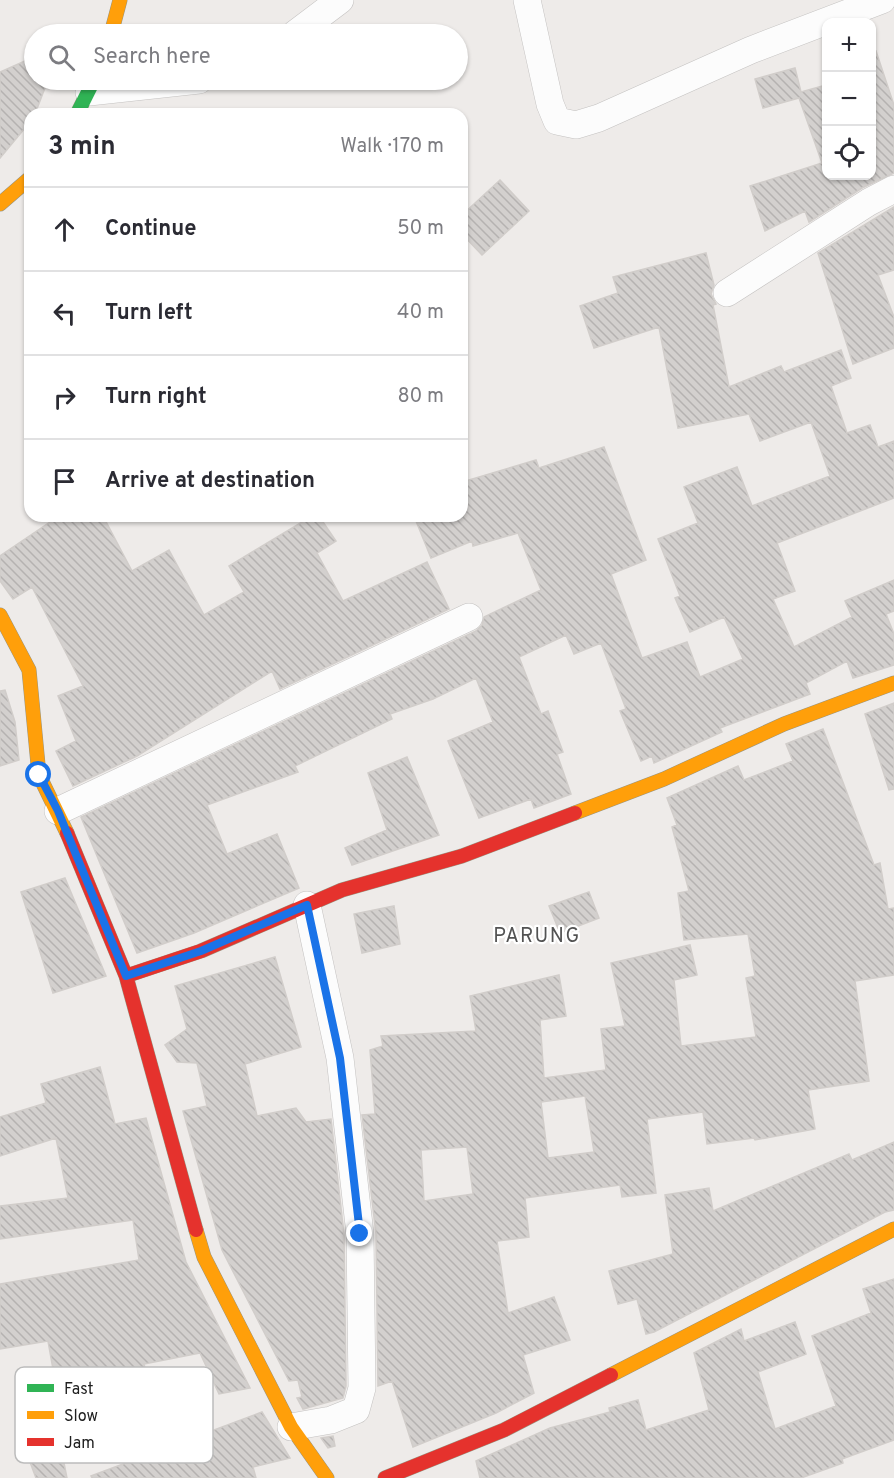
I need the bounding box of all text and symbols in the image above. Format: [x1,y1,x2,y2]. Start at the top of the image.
map controls [822,18,876,180]
button: + [822,18,876,72]
search box [24,24,468,90]
icon: search [45,41,78,74]
text: Search here [93,44,211,71]
button: − [822,72,876,126]
button: locate [822,126,876,180]
text: 3 min [48,131,116,164]
text: Walk · 170 m [340,134,444,160]
icon: ahead [48,213,81,246]
text: Continue [105,216,196,243]
text: 50 m [397,216,444,242]
icon: left [48,297,81,330]
text: Turn left [105,300,193,327]
text: 40 m [397,300,444,326]
icon: right [48,381,81,414]
text: Turn right [105,384,207,411]
text: 80 m [398,384,444,410]
icon: arrive [48,465,81,498]
text: Arrive at destination [105,468,315,495]
route start [25,761,51,787]
district label: PARUNG [493,924,581,950]
route end [346,1220,372,1246]
legend [15,1367,213,1463]
text: Fast [64,1380,94,1400]
text: Slow [64,1407,98,1427]
text: Jam [64,1434,95,1454]

